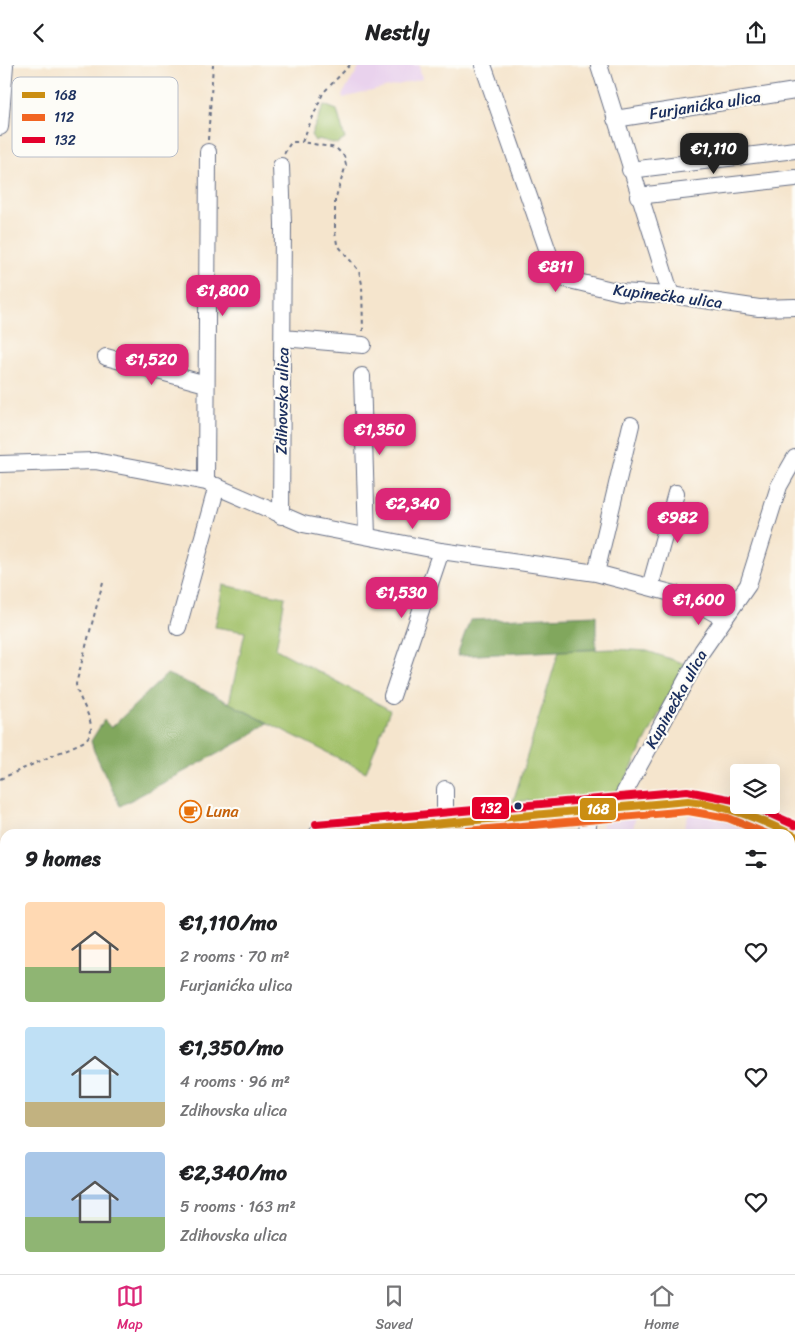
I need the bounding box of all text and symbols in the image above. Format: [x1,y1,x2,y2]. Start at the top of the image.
text: Nestly [366,13,429,52]
icon: back [25,19,53,47]
icon: share [742,19,770,47]
legend [12,77,178,157]
street label: Furjanićka ulica [647,82,763,128]
text: 168 [54,83,77,108]
text: 112 [54,105,74,130]
text: 132 [54,128,76,153]
pin: €1,110 [673,133,755,175]
text: €1,110 [691,134,737,163]
pin: €811 [526,251,586,293]
text: €811 [539,252,573,281]
pin: €1,800 [182,275,264,317]
street label: Kupinečka ulica [612,275,724,317]
text: €1,800 [197,276,249,305]
pin: €1,520 [111,343,193,386]
text: €1,520 [127,345,177,374]
street label: Zdihovska ulica [267,347,297,455]
pin: €1,350 [339,413,421,456]
text: €1,350 [355,415,405,444]
pin: €2,340 [372,487,454,530]
text: €2,340 [386,489,440,518]
pin: €982 [648,501,708,544]
text: €982 [658,503,698,532]
pin: €1,530 [361,577,443,619]
text: €1,530 [377,578,427,607]
pin: €1,600 [658,583,740,626]
text: €1,600 [673,585,725,614]
street label: Kupinečka ulica [637,644,715,754]
map controls [730,764,780,814]
button: layers [730,764,780,814]
line badge: 132 [471,796,510,820]
text: 132 [480,796,503,821]
place label: Luna [206,797,240,826]
line badge: 168 [579,797,617,821]
text: 168 [587,797,610,822]
cafe icon: Luna [178,799,202,823]
unlabelled marker [513,801,523,811]
text: 9 homes [25,840,101,878]
icon: filters [742,845,770,873]
text: €1,110/mo [180,904,277,942]
icon: home [65,922,125,982]
icon: heart [742,938,770,966]
text: 2 rooms · 70 m² [180,942,290,971]
text: Furjanićka ulica [180,971,292,1000]
text: €1,350/mo [180,1029,283,1067]
icon: home [65,1047,125,1107]
icon: heart [742,1063,770,1091]
text: 4 rooms · 96 m² [180,1067,290,1096]
text: Zdihovska ulica [180,1096,287,1125]
text: €2,340/mo [180,1154,287,1192]
icon: home [65,1172,125,1232]
icon: heart [742,1188,770,1216]
text: 5 rooms · 163 m² [180,1192,296,1221]
text: Zdihovska ulica [180,1221,287,1250]
tab: Map [116,1282,144,1337]
tab: Saved [376,1282,412,1337]
tab: Home [644,1282,679,1337]

